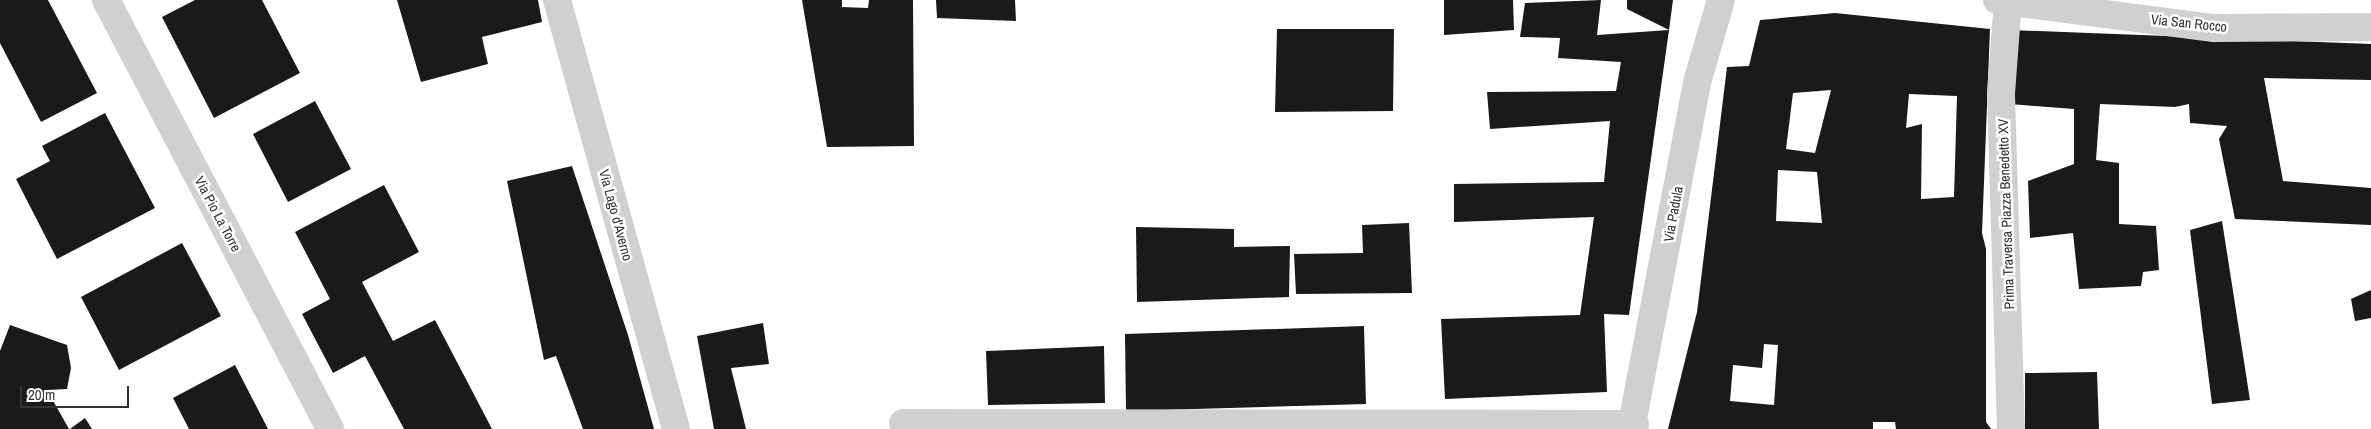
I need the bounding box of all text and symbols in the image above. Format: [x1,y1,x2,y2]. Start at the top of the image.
street label: Via San Rocco [2150,11,2228,35]
street label: Prima Traversa Piazza Benedetto XV [1994,118,2018,310]
street label: Via Lago d'Averno [596,168,636,262]
street label: Via Pio La Torre [191,174,245,254]
street label: Via Padula [1660,185,1686,243]
scale bar [22,376,131,408]
text: 20 m [28,384,55,405]

